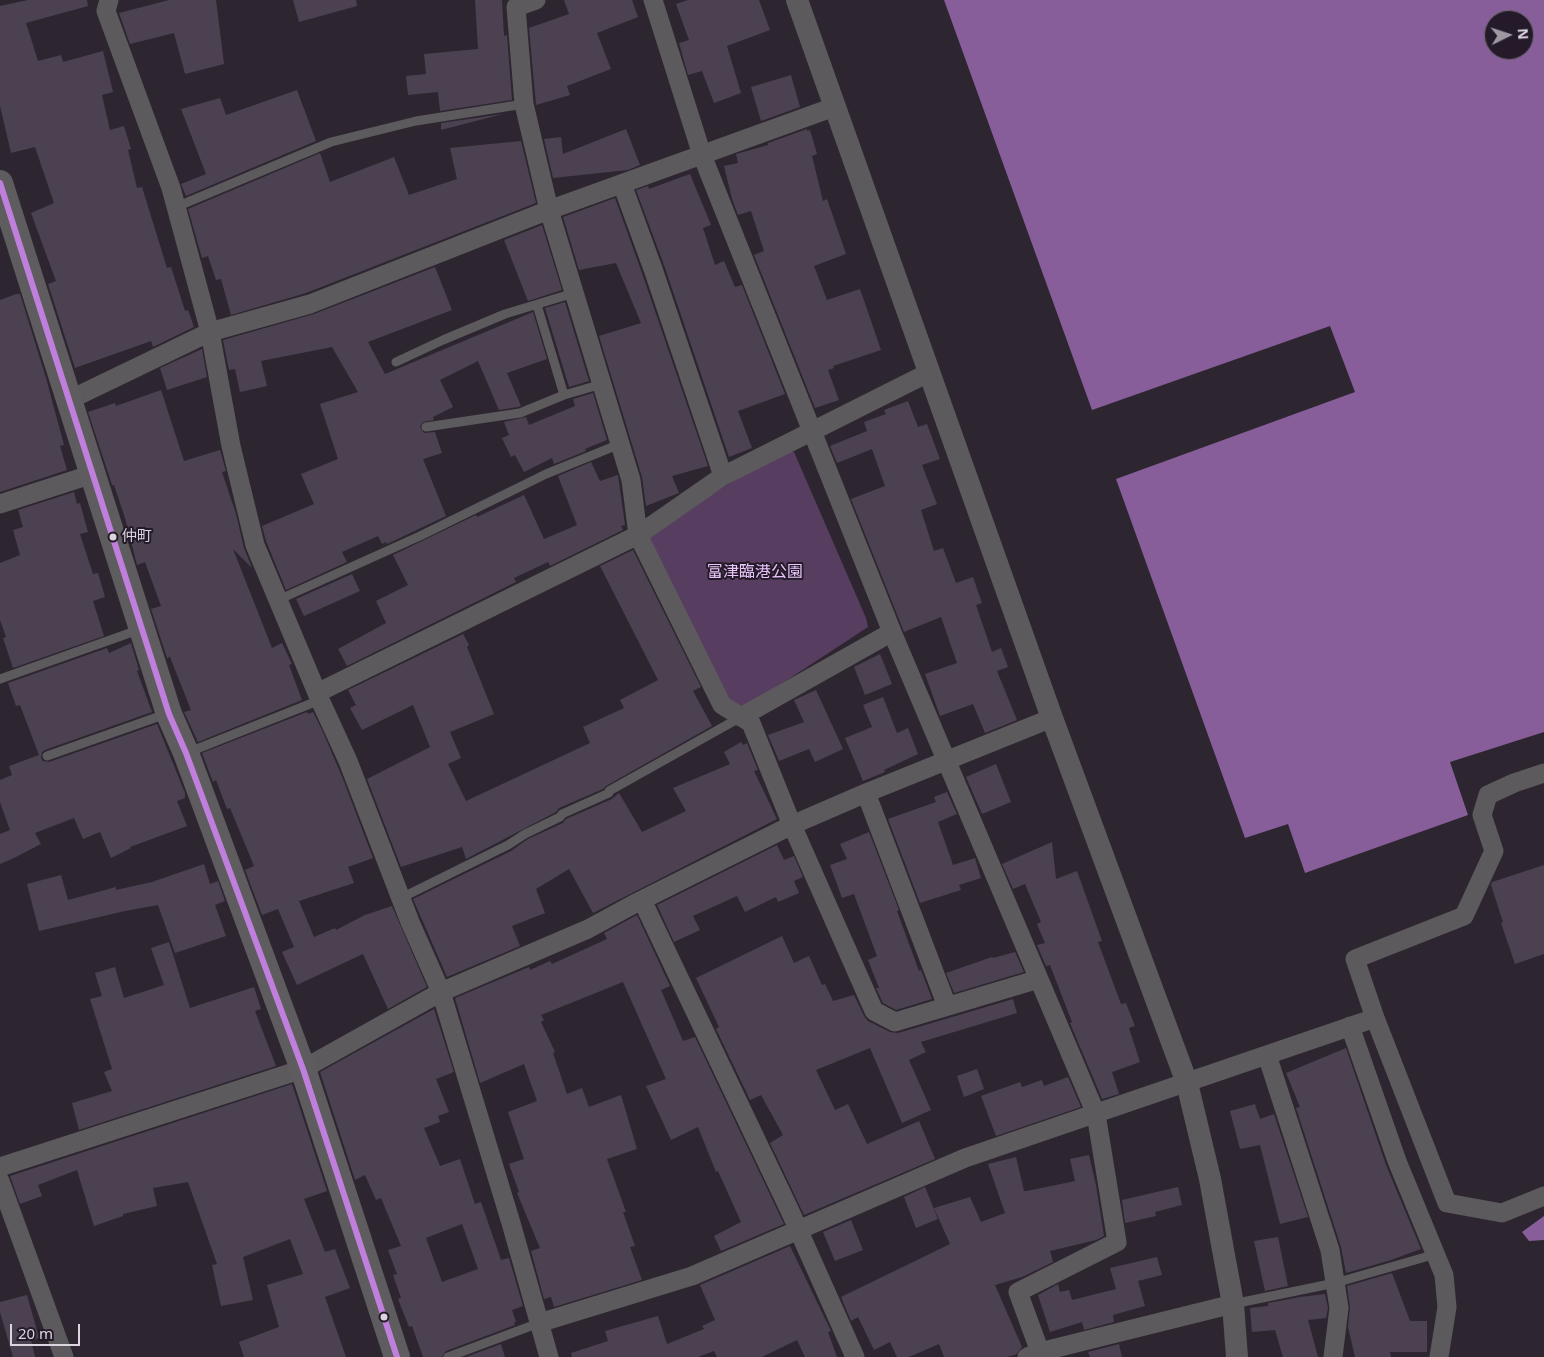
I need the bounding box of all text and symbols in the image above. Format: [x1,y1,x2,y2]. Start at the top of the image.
north arrow [1484,10,1534,60]
text: N [1514,28,1533,40]
place label: 仲町 [122,528,152,546]
marker: 仲町 [108,532,118,542]
park label: 富津臨港公園 [707,562,803,582]
unlabelled marker [379,1312,389,1322]
scale bar [12,1314,82,1346]
text: 20 m [18,1323,53,1343]

